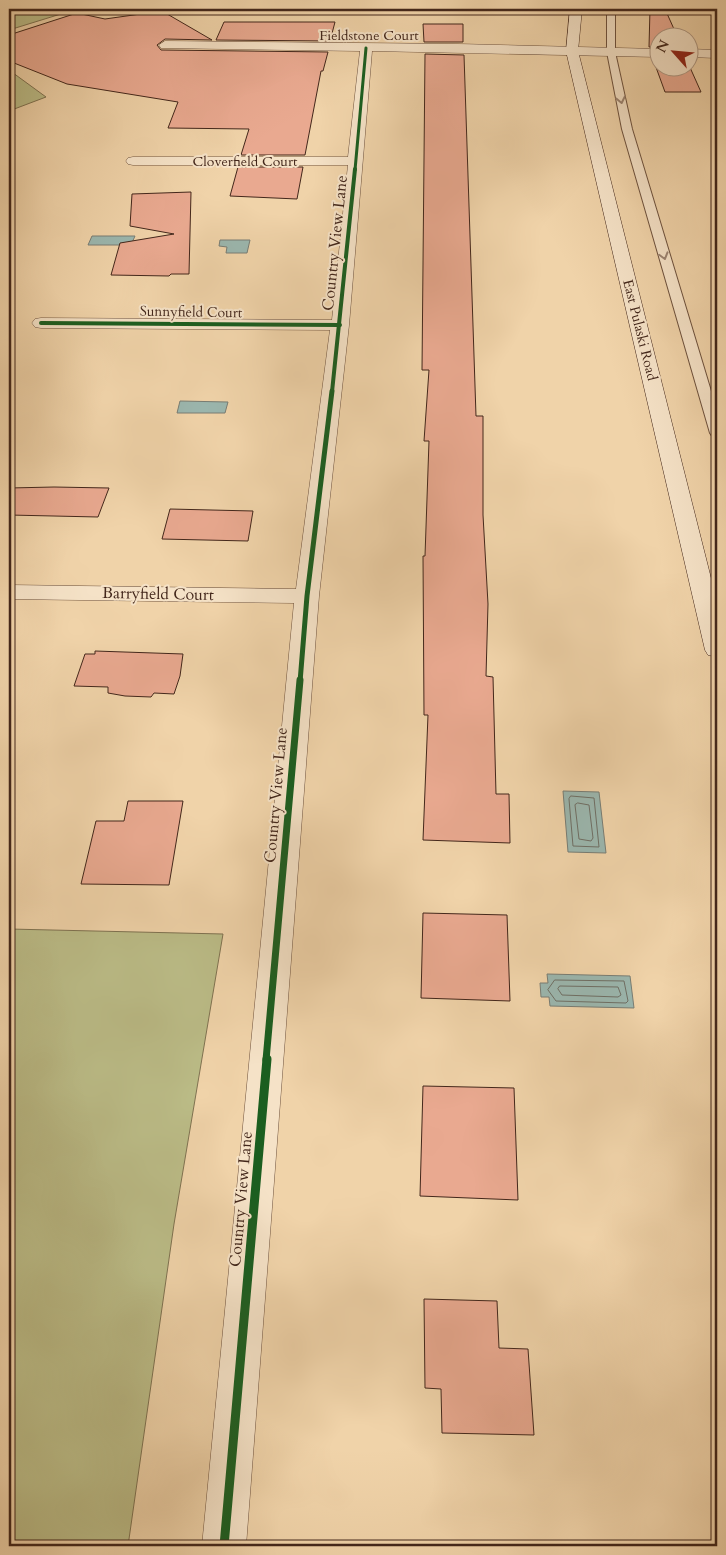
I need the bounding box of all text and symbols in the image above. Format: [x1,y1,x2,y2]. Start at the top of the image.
street label: Fieldstone Court [319,26,419,45]
north arrow [648,28,698,78]
text: N [652,37,674,56]
one-way arrow [615,95,626,104]
street label: Cloverfield Court [193,152,298,171]
street label: Country View Lane [317,174,353,312]
one-way arrow [658,252,668,260]
street label: East Pulaski Road [618,277,662,383]
street label: Sunnyfield Court [140,302,243,322]
street label: Barryfield Court [102,582,214,606]
street label: Country View Lane [259,726,293,864]
street label: Country View Lane [224,1130,258,1268]

